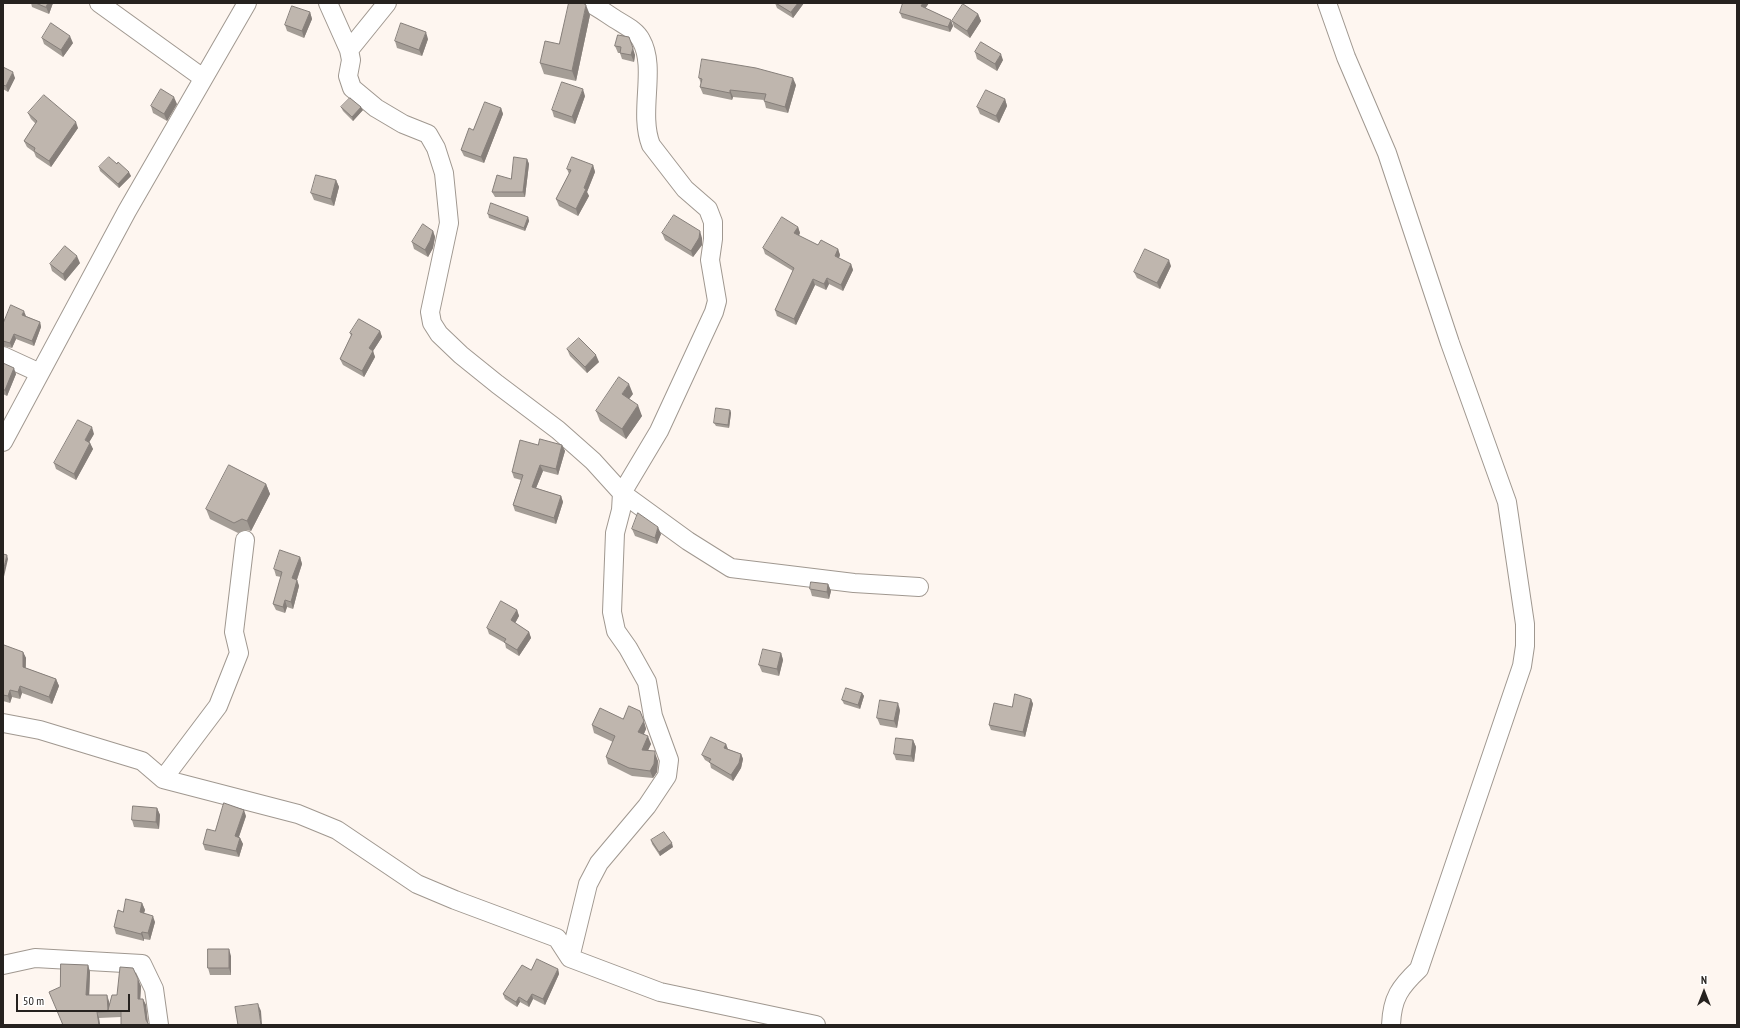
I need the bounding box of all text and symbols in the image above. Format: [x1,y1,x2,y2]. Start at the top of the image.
north arrow [1684,972,1724,1012]
text: N [1701,973,1707,987]
scale bar [18,986,132,1012]
text: 50 m [23,993,44,1008]

